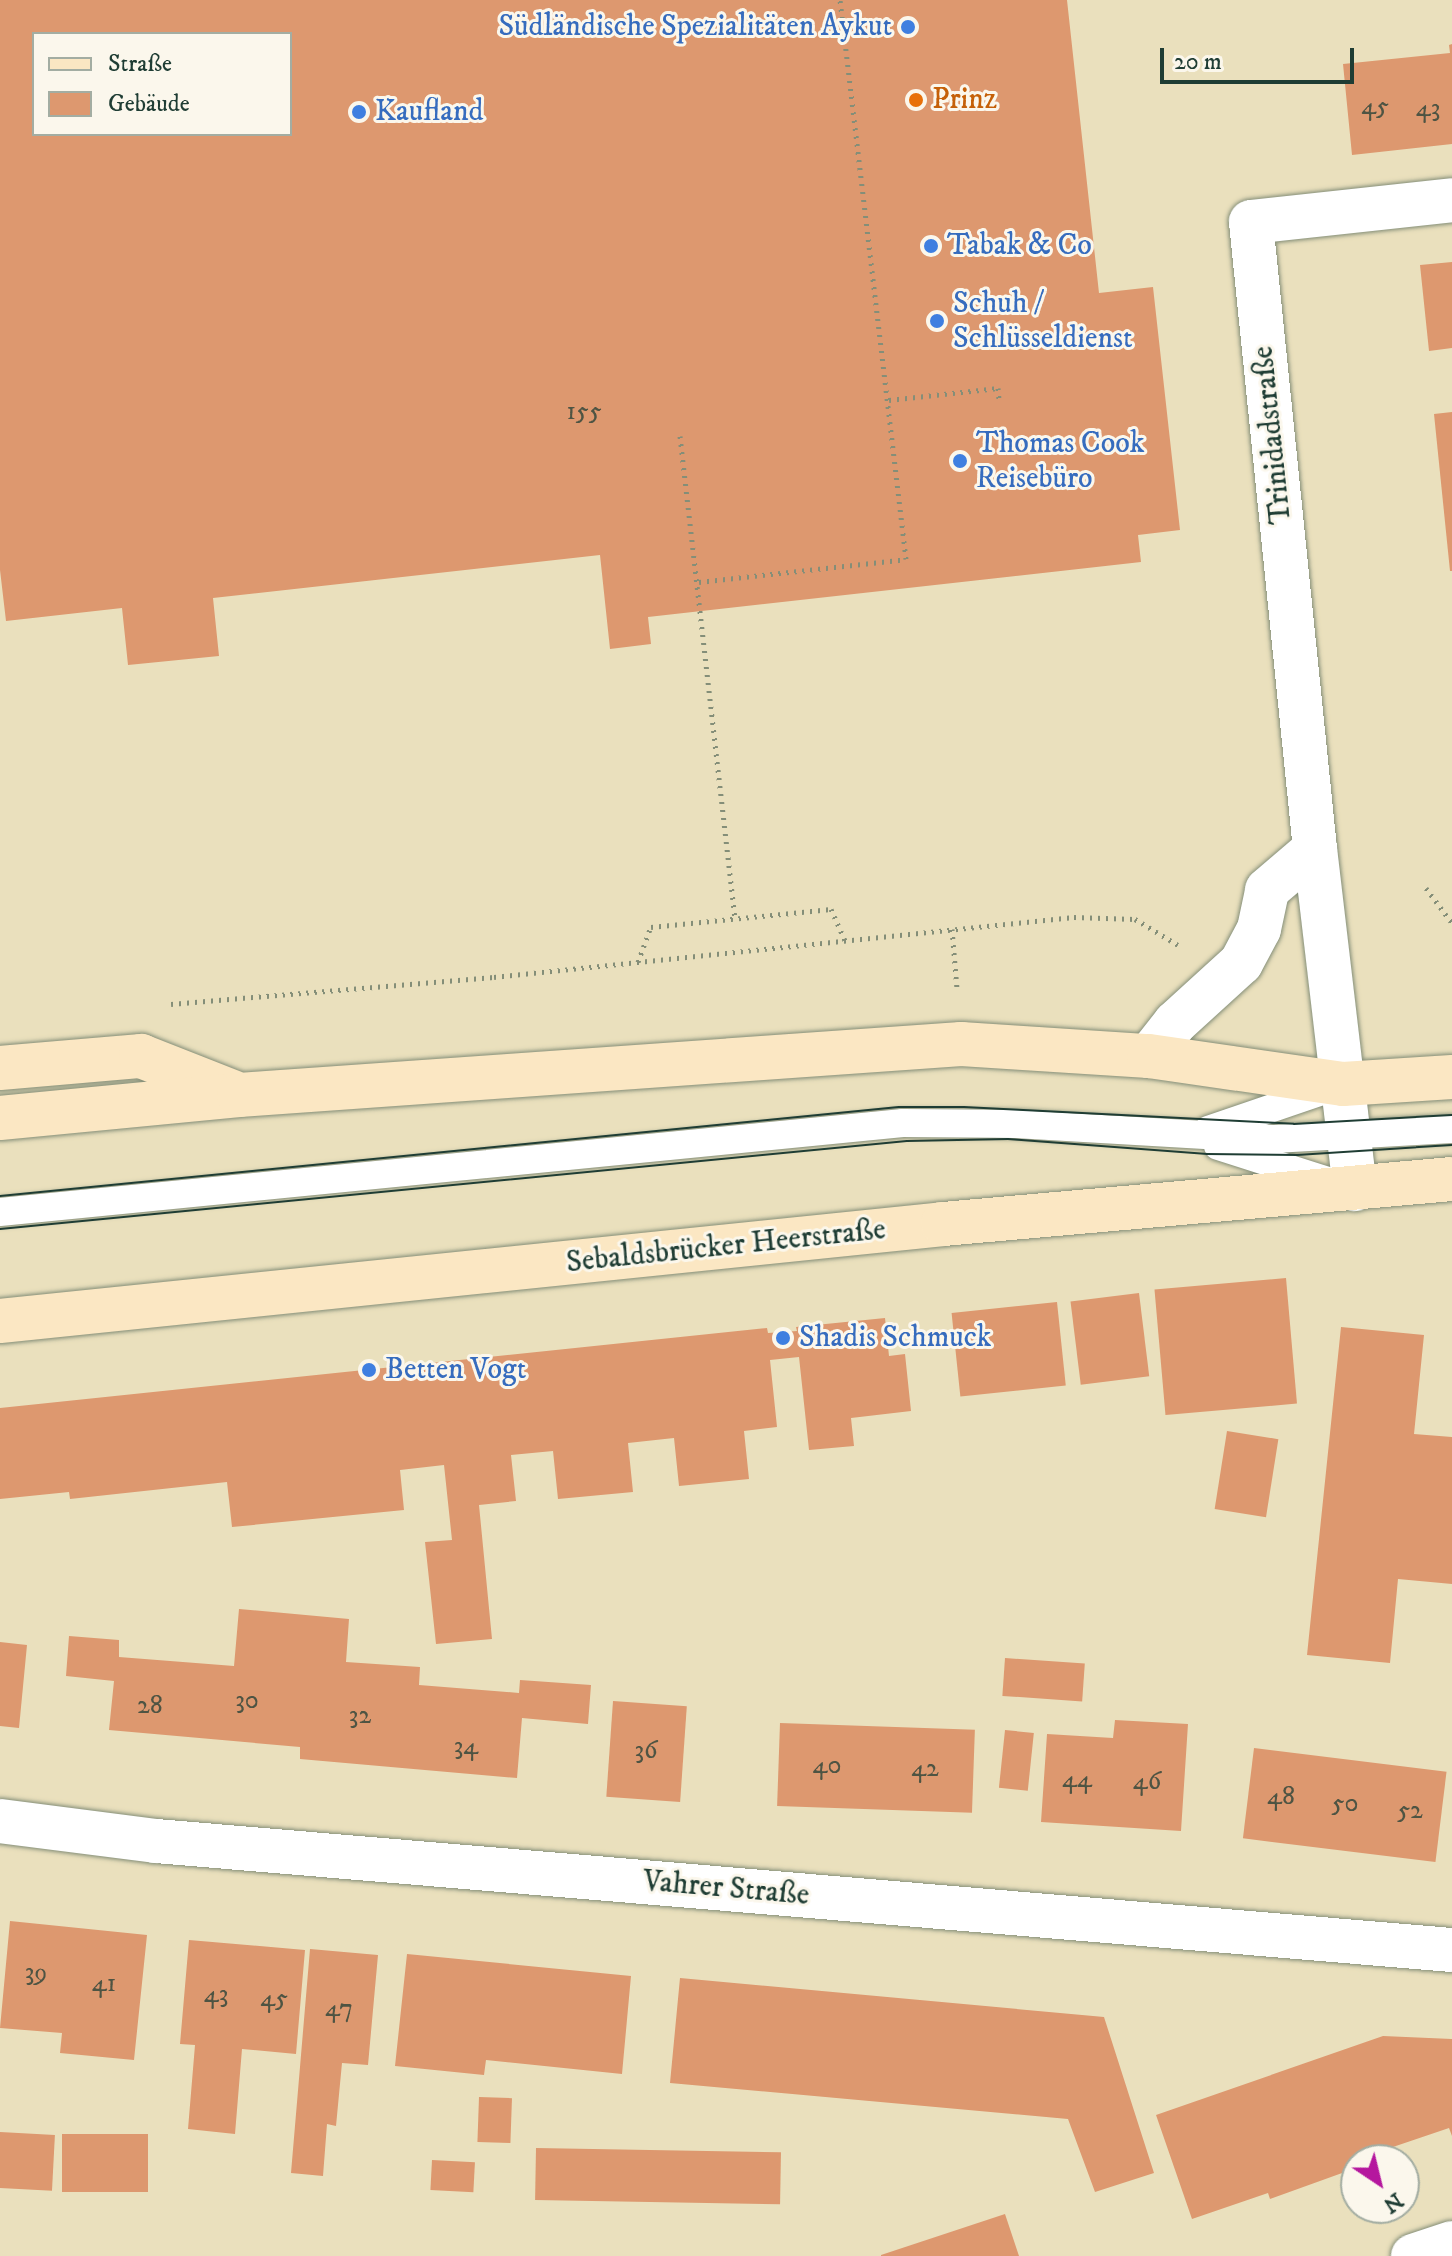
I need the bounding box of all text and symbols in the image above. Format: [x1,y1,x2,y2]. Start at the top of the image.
place label: Südländische Spezialitäten Aykut [498,9,892,45]
marker: Südländische Spezialitäten Aykut [899,18,917,36]
legend [32,32,292,136]
scale bar [1164,32,1358,82]
text: 20 m [1174,47,1222,77]
text: Straße [108,49,172,79]
place label: Prinz [932,82,997,118]
text: Gebäude [108,89,190,119]
marker: Prinz [907,91,925,109]
house number: 45 [1361,91,1389,123]
house number: 43 [1416,93,1440,125]
place label: Kaufland [375,94,484,130]
marker: Kaufland [350,103,368,121]
place label: Tabak & Co [947,228,1092,264]
marker: Tabak & Co [922,237,940,255]
place label: Schuh / Schlüsseldienst [953,286,1133,356]
marker: Schuh / Schlüsseldienst [928,312,946,330]
street label: Trinidadstraße [1246,344,1300,526]
house number: 155 [566,396,602,428]
place label: Thomas Cook Reisebüro [976,426,1145,496]
marker: Thomas Cook Reisebüro [951,452,969,470]
street label: Sebaldsbrücker Heerstraße [565,1212,887,1282]
place label: Shadis Schmuck [799,1320,991,1356]
marker: Shadis Schmuck [774,1329,792,1347]
place label: Betten Vogt [385,1352,526,1388]
marker: Betten Vogt [360,1361,378,1379]
house number: 30 [235,1685,259,1717]
house number: 28 [137,1690,163,1722]
house number: 32 [349,1700,371,1732]
house number: 34 [454,1731,478,1763]
house number: 36 [634,1735,658,1767]
house number: 40 [813,1750,841,1782]
house number: 42 [911,1753,939,1785]
house number: 44 [1062,1764,1092,1796]
house number: 46 [1133,1766,1161,1798]
house number: 48 [1267,1781,1295,1813]
house number: 50 [1332,1788,1358,1820]
house number: 52 [1397,1795,1423,1827]
street label: Vahrer Straße [641,1864,811,1914]
house number: 39 [25,1957,47,1989]
house number: 41 [92,1968,116,2000]
house number: 43 [204,1979,228,2011]
house number: 45 [260,1983,288,2015]
house number: 47 [325,1993,353,2025]
north arrow [1340,2144,1420,2224]
text: N [1378,2186,1408,2219]

